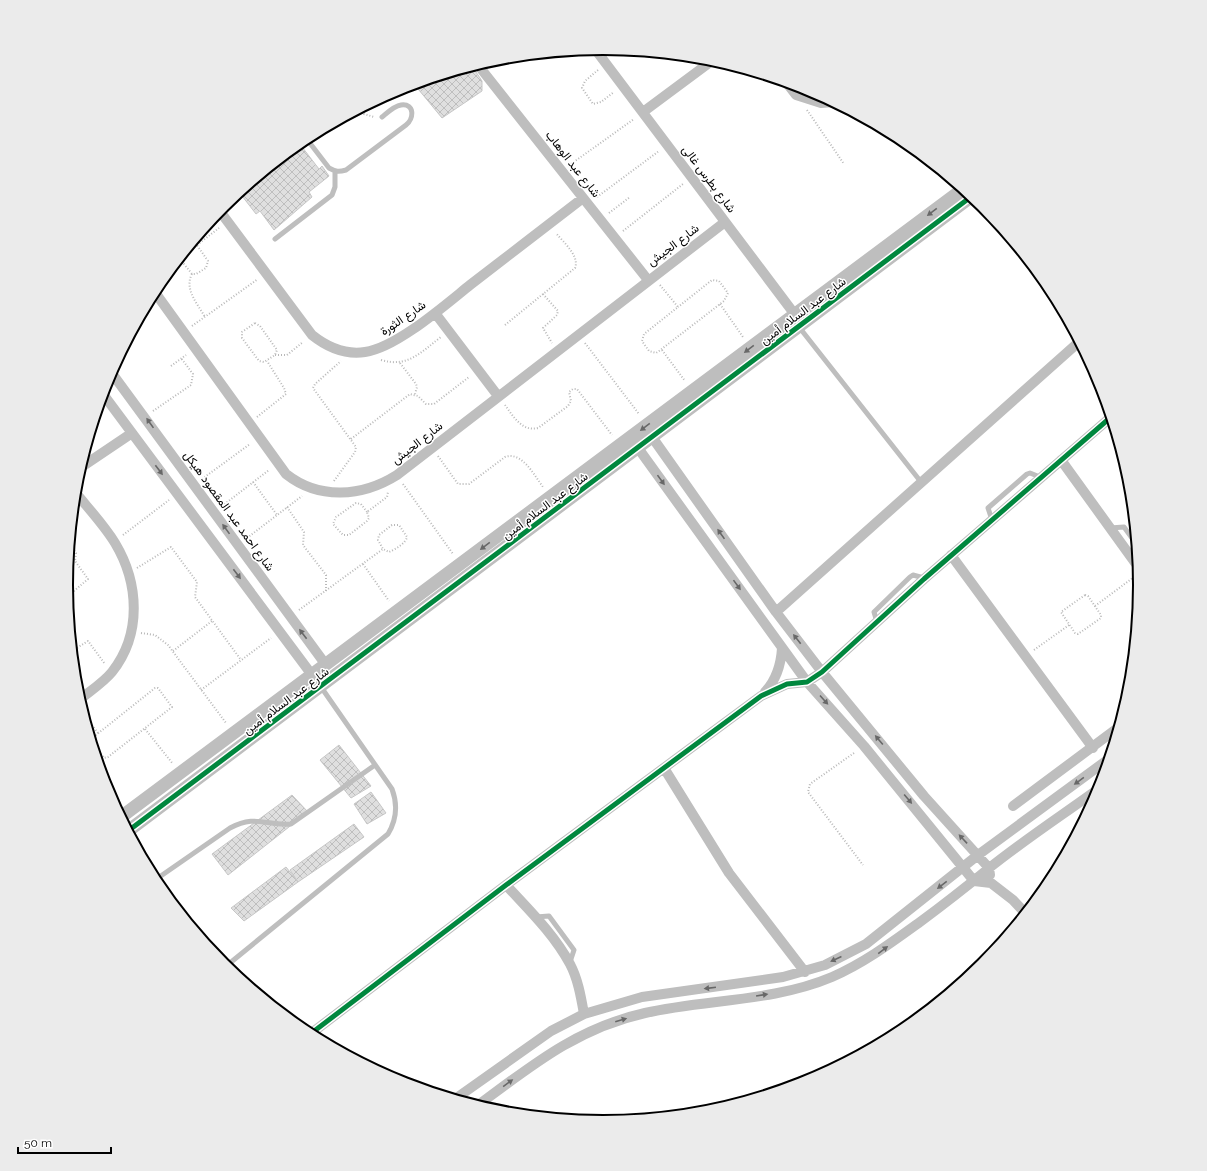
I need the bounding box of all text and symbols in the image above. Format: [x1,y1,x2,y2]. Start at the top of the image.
street label: شارع عبد الوهاب [541,128,603,201]
street label: شارع بطرس غالى [678,143,739,217]
one-way arrow [926,208,937,216]
street label: شارع الجيش [645,221,703,270]
street label: شارع عبد السلام أمين [757,274,850,349]
street label: شارع الثورة [378,298,430,340]
one-way arrow [744,344,755,353]
one-way arrow [146,418,154,428]
street label: شارع الجيش [389,419,447,469]
one-way arrow [640,422,651,431]
street label: شارع احمد عبد المقصود هيكل [179,448,277,575]
one-way arrow [155,465,163,475]
street label: شارع عبد السلام أمين [499,469,592,544]
one-way arrow [657,475,665,485]
one-way arrow [222,523,230,534]
one-way arrow [717,529,725,539]
one-way arrow [480,542,490,550]
one-way arrow [233,569,241,580]
one-way arrow [733,580,741,591]
one-way arrow [299,628,307,639]
one-way arrow [793,634,801,645]
street label: شارع عبد السلام أمين [240,664,333,739]
one-way arrow [819,695,828,705]
one-way arrow [875,735,884,745]
one-way arrow [1073,777,1084,785]
one-way arrow [903,794,912,805]
one-way arrow [958,834,968,844]
one-way arrow [936,881,947,889]
one-way arrow [877,945,888,954]
one-way arrow [830,956,842,963]
one-way arrow [704,985,716,991]
one-way arrow [756,992,768,998]
one-way arrow [615,1017,627,1023]
one-way arrow [503,1079,514,1087]
scale bar [18,1129,111,1155]
text: 50 m [24,1136,52,1150]

